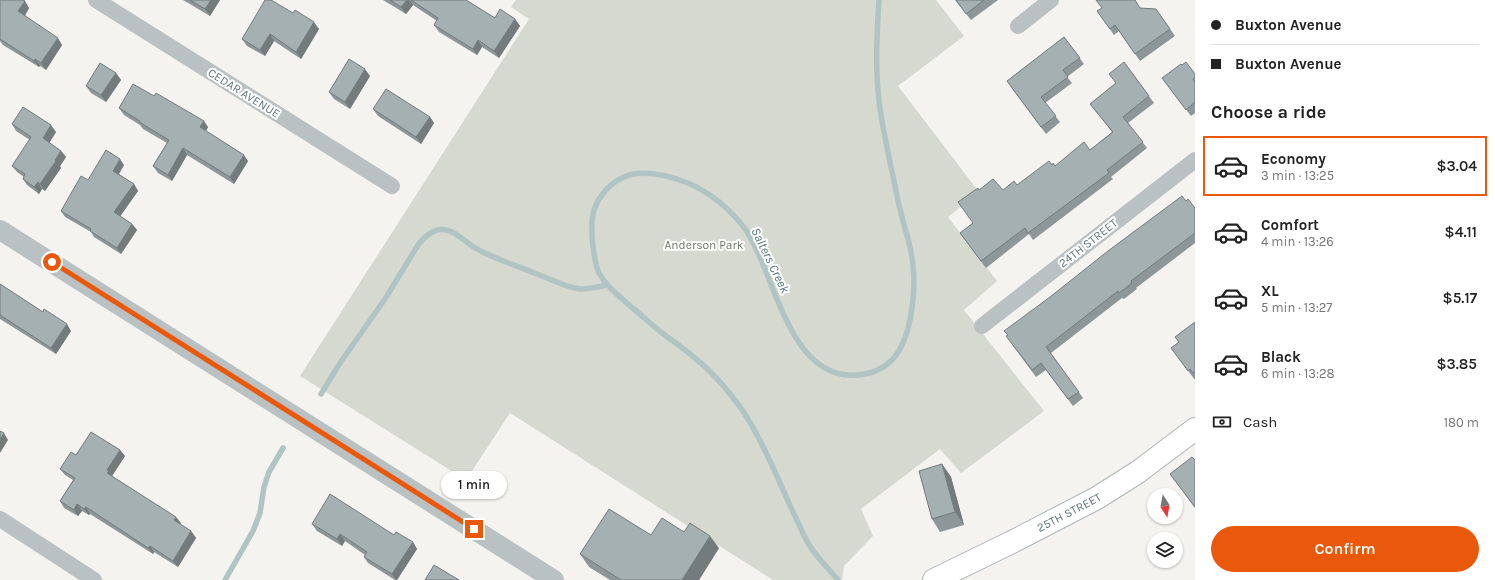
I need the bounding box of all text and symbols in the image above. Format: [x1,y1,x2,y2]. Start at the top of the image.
text: Buxton Avenue [1235,16,1342,34]
text: Buxton Avenue [1235,55,1342,73]
street label: CEDAR AVENUE [206,65,282,121]
text: Choose a ride [1211,101,1326,123]
icon: car [1213,148,1249,184]
text: Economy [1261,150,1326,168]
text: $3.04 [1437,157,1477,175]
text: 3 min · 13:25 [1261,168,1334,183]
icon: car [1213,214,1249,250]
street label: 24TH STREET [1056,216,1120,270]
text: Comfort [1261,216,1319,234]
text: $4.11 [1445,223,1477,241]
water label: Salters Creek [748,225,793,296]
text: 4 min · 13:26 [1261,234,1334,249]
park label: Anderson Park [664,238,744,252]
route start [43,253,61,271]
icon: car [1213,280,1249,316]
text: XL [1261,282,1279,300]
text: $5.17 [1443,289,1477,307]
text: 5 min · 13:27 [1261,300,1332,315]
icon: car [1213,346,1249,382]
text: Black [1261,348,1301,366]
text: $3.85 [1436,355,1477,373]
text: 6 min · 13:28 [1261,366,1334,381]
icon: cash [1211,411,1233,433]
text: Cash [1243,413,1277,431]
text: 180 m [1444,415,1479,430]
callout: 1 min [441,471,507,499]
text: 1 min [458,477,490,492]
north arrow [1147,488,1183,524]
map controls [1147,488,1183,568]
street label: 25TH STREET [1034,490,1104,535]
route end [465,520,483,538]
button: Confirm [1211,526,1479,572]
button: layers [1147,532,1183,568]

